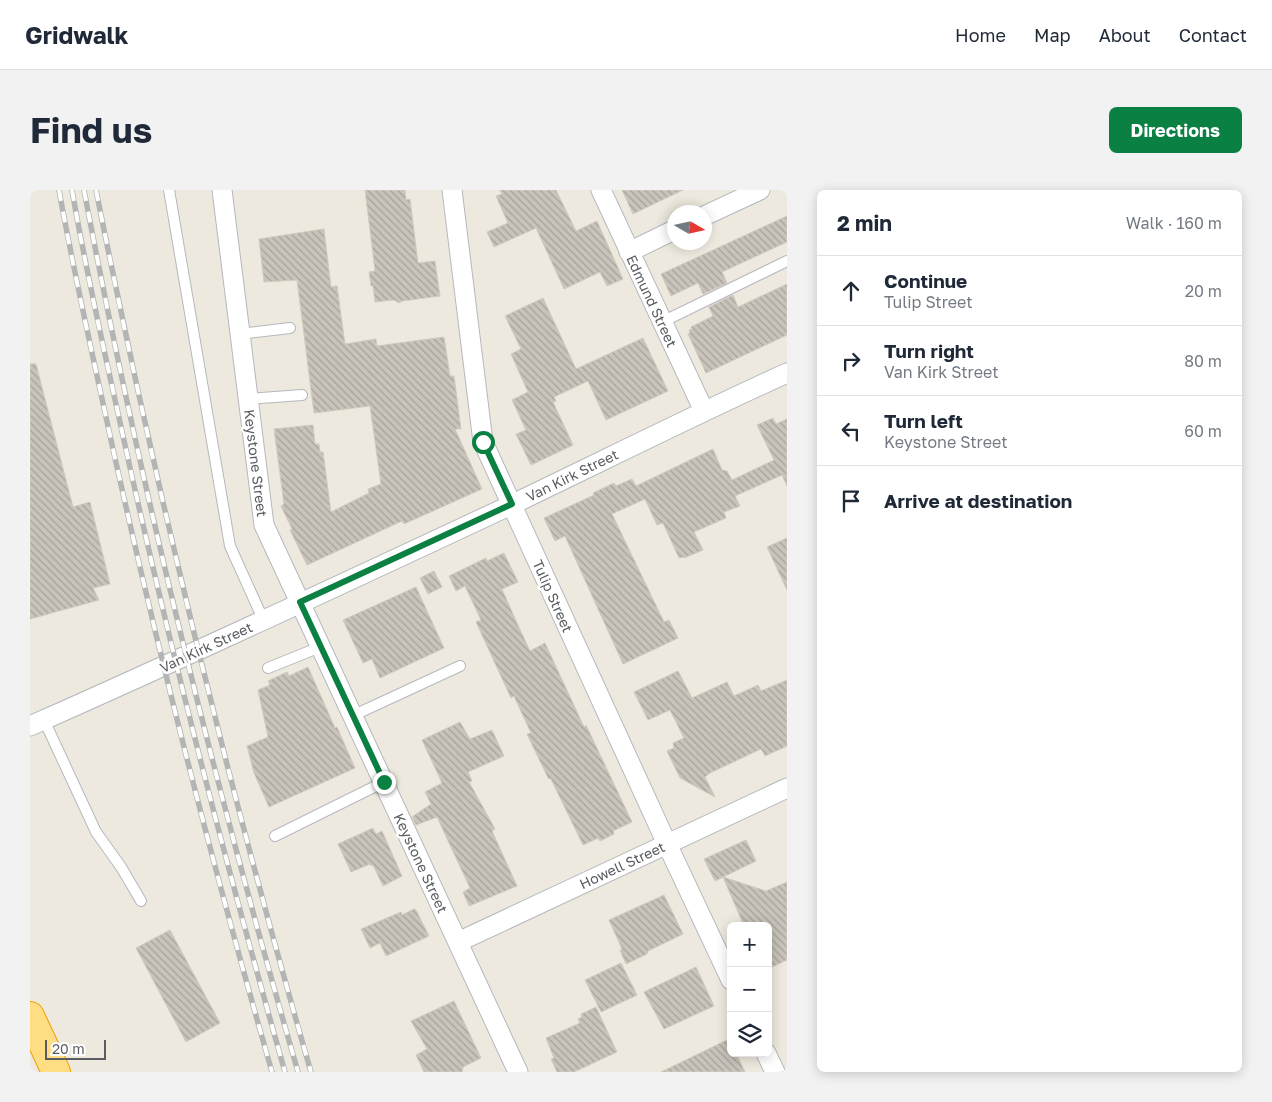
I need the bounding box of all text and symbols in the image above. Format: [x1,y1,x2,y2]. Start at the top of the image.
text: Gridwalk [25,20,129,49]
text: Home [955,24,1006,46]
text: Map [1034,24,1071,46]
text: About [1099,24,1151,46]
text: Contact [1179,24,1247,46]
button: Directions [1109,107,1242,153]
text: Find us [30,109,152,151]
north arrow [667,205,712,250]
text: 2 min [837,210,892,236]
text: Walk · 160 m [1126,213,1222,233]
street label: Edmund Street [623,252,681,350]
text: Continue [884,269,967,292]
icon: ahead [837,277,865,305]
text: 20 m [1185,281,1222,301]
text: Tulip Street [884,292,973,312]
text: Turn right [884,339,974,362]
icon: right [837,347,865,375]
text: 80 m [1184,351,1222,371]
text: Van Kirk Street [884,362,999,382]
street label: Keystone Street [241,408,271,518]
text: Turn left [884,409,963,432]
icon: left [837,417,865,445]
text: 60 m [1184,421,1222,441]
route start [472,431,495,454]
text: Keystone Street [884,432,1008,452]
street label: Van Kirk Street [523,445,621,505]
icon: arrive [837,487,865,515]
text: Arrive at destination [884,489,1072,512]
street label: Tulip Street [529,557,577,635]
street label: Van Kirk Street [157,618,255,676]
route end [373,771,396,794]
street label: Keystone Street [390,810,452,916]
street label: Howell Street [577,838,667,892]
map controls [727,922,772,1057]
button: + [727,922,772,967]
button: − [727,967,772,1012]
button: layers [727,1012,772,1057]
scale bar [45,1037,106,1060]
text: 20 m [52,1040,85,1057]

